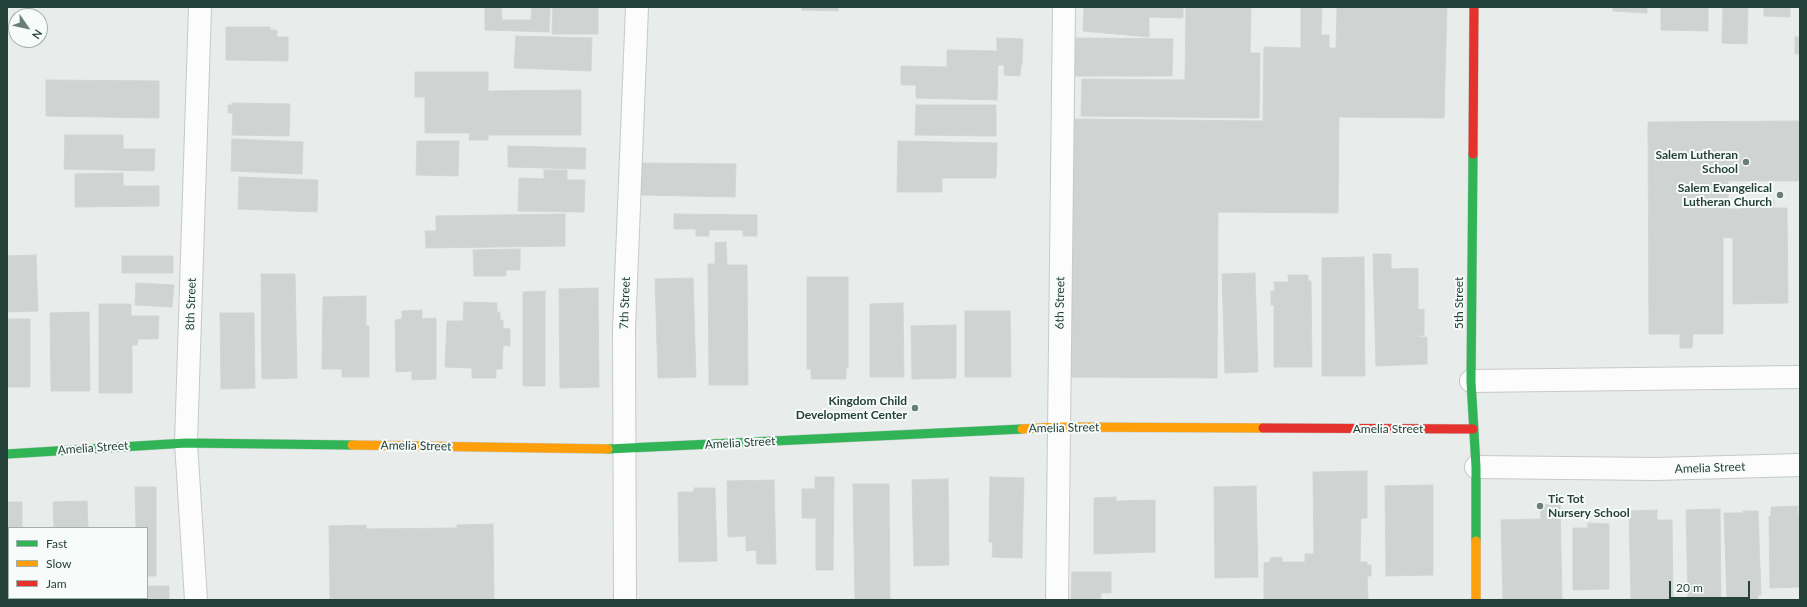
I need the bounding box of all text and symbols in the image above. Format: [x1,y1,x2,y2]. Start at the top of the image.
north arrow [8,8,48,48]
text: N [30,27,45,42]
place label: Salem Lutheran School [1655,148,1738,176]
marker: Salem Lutheran School [1741,157,1751,167]
place label: Salem Evangelical Lutheran Church [1678,181,1772,209]
marker: Salem Evangelical Lutheran Church [1775,190,1785,200]
street label: 7th Street [617,276,633,330]
street label: 8th Street [183,277,199,331]
street label: 6th Street [1052,277,1068,329]
street label: 5th Street [1452,277,1466,329]
place label: Kingdom Child Development Center [796,394,907,422]
marker: Kingdom Child Development Center [910,403,920,413]
street label: Amelia Street [1029,420,1099,436]
street label: Amelia Street [1353,422,1423,436]
street label: Amelia Street [704,434,776,452]
street label: Amelia Street [57,438,129,458]
street label: Amelia Street [381,438,451,454]
street label: Amelia Street [1674,460,1746,476]
place label: Tic Tot Nursery School [1548,492,1630,520]
marker: Tic Tot Nursery School [1535,501,1545,511]
legend [8,527,148,599]
text: Fast [46,536,67,551]
text: Slow [46,556,71,571]
scale bar [1671,573,1752,599]
text: Jam [46,576,67,591]
text: 20 m [1676,580,1703,595]

